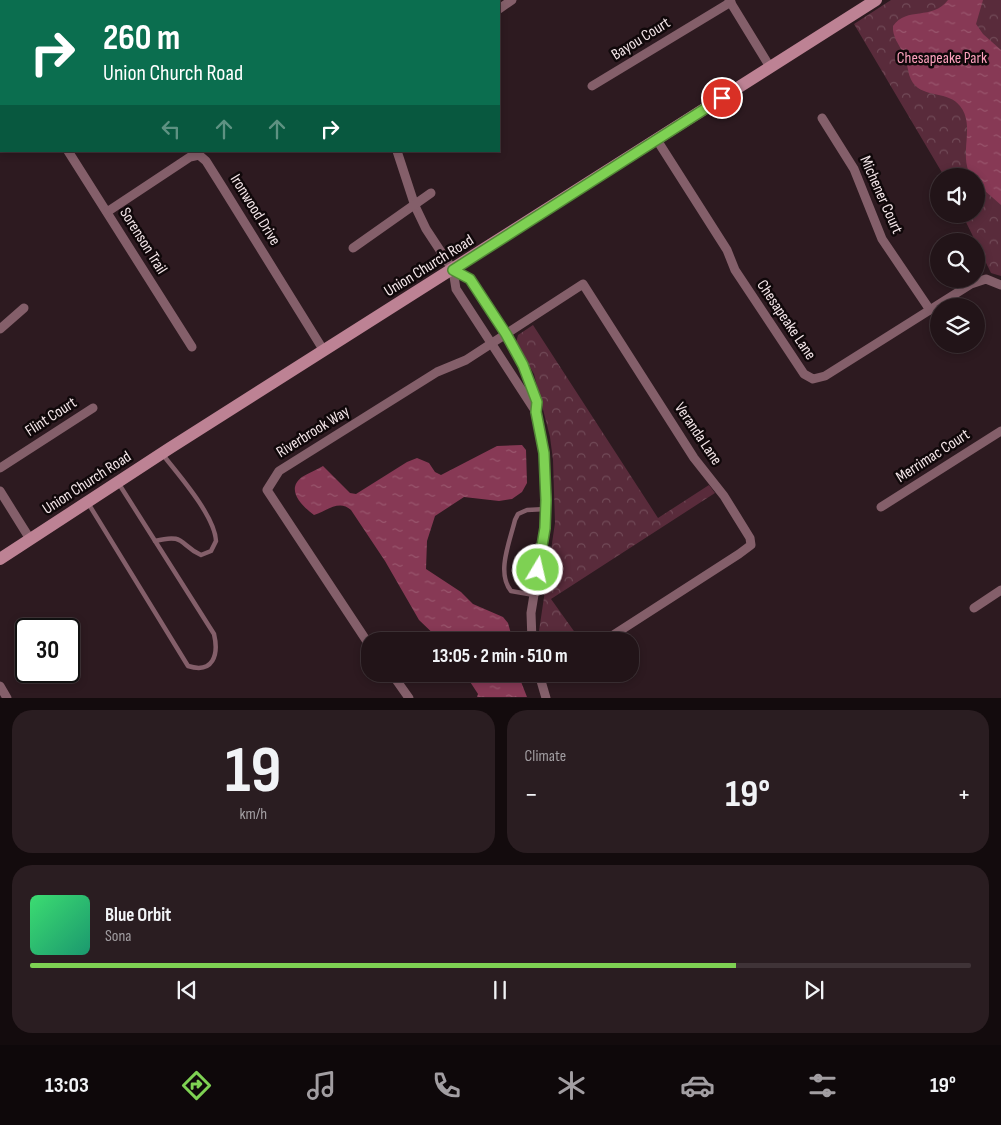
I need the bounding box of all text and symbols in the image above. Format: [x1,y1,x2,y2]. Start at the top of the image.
street label: Bayou Court [608,13,674,64]
text: 260 m [103,17,180,60]
icon: right [20,20,85,85]
park label: Chesapeake Park [897,49,987,68]
text: Union Church Road [103,60,243,87]
pin [701,77,743,119]
icon: arrive [708,84,736,112]
icon: left [157,115,185,143]
icon: ahead [210,115,238,143]
icon: ahead [263,115,291,143]
icon: right [316,115,344,143]
street label: Michener Court [855,153,907,237]
map controls [930,168,985,353]
button: sound [930,168,985,223]
street label: Ironwood Drive [226,171,284,249]
street label: Sorenson Trail [115,204,171,278]
street label: Union Church Road [381,231,477,301]
button: search [930,233,985,288]
street label: Chesapeake Lane [752,276,820,364]
button: layers [930,298,985,353]
street label: Flint Court [22,393,80,441]
street label: Veranda Lane [670,399,726,469]
street label: Riverbrook Way [273,402,353,462]
street label: Merrimac Court [893,425,974,487]
street label: Union Church Road [39,447,135,519]
position arrow [511,543,563,595]
speed limit sign: 30 [15,618,80,683]
text: 13:05 · 2 min · 510 m [432,645,568,668]
text: 19 [225,733,281,811]
text: Climate [525,747,566,766]
text: 19° [725,772,770,817]
text: − [525,778,538,811]
text: + [957,778,971,811]
text: km/h [239,805,267,824]
text: Blue Orbit [105,904,171,927]
text: Sona [105,927,132,946]
icon: previous [173,976,201,1004]
icon: pause [486,976,514,1004]
icon: next [800,976,828,1004]
icon: directions [179,1068,214,1103]
icon: music [304,1068,339,1103]
icon: phone [429,1068,464,1103]
icon: climate [554,1068,589,1103]
icon: car [680,1068,715,1103]
icon: filters [805,1068,840,1103]
text: 13:03 [45,1072,89,1099]
text: 19° [930,1072,956,1099]

